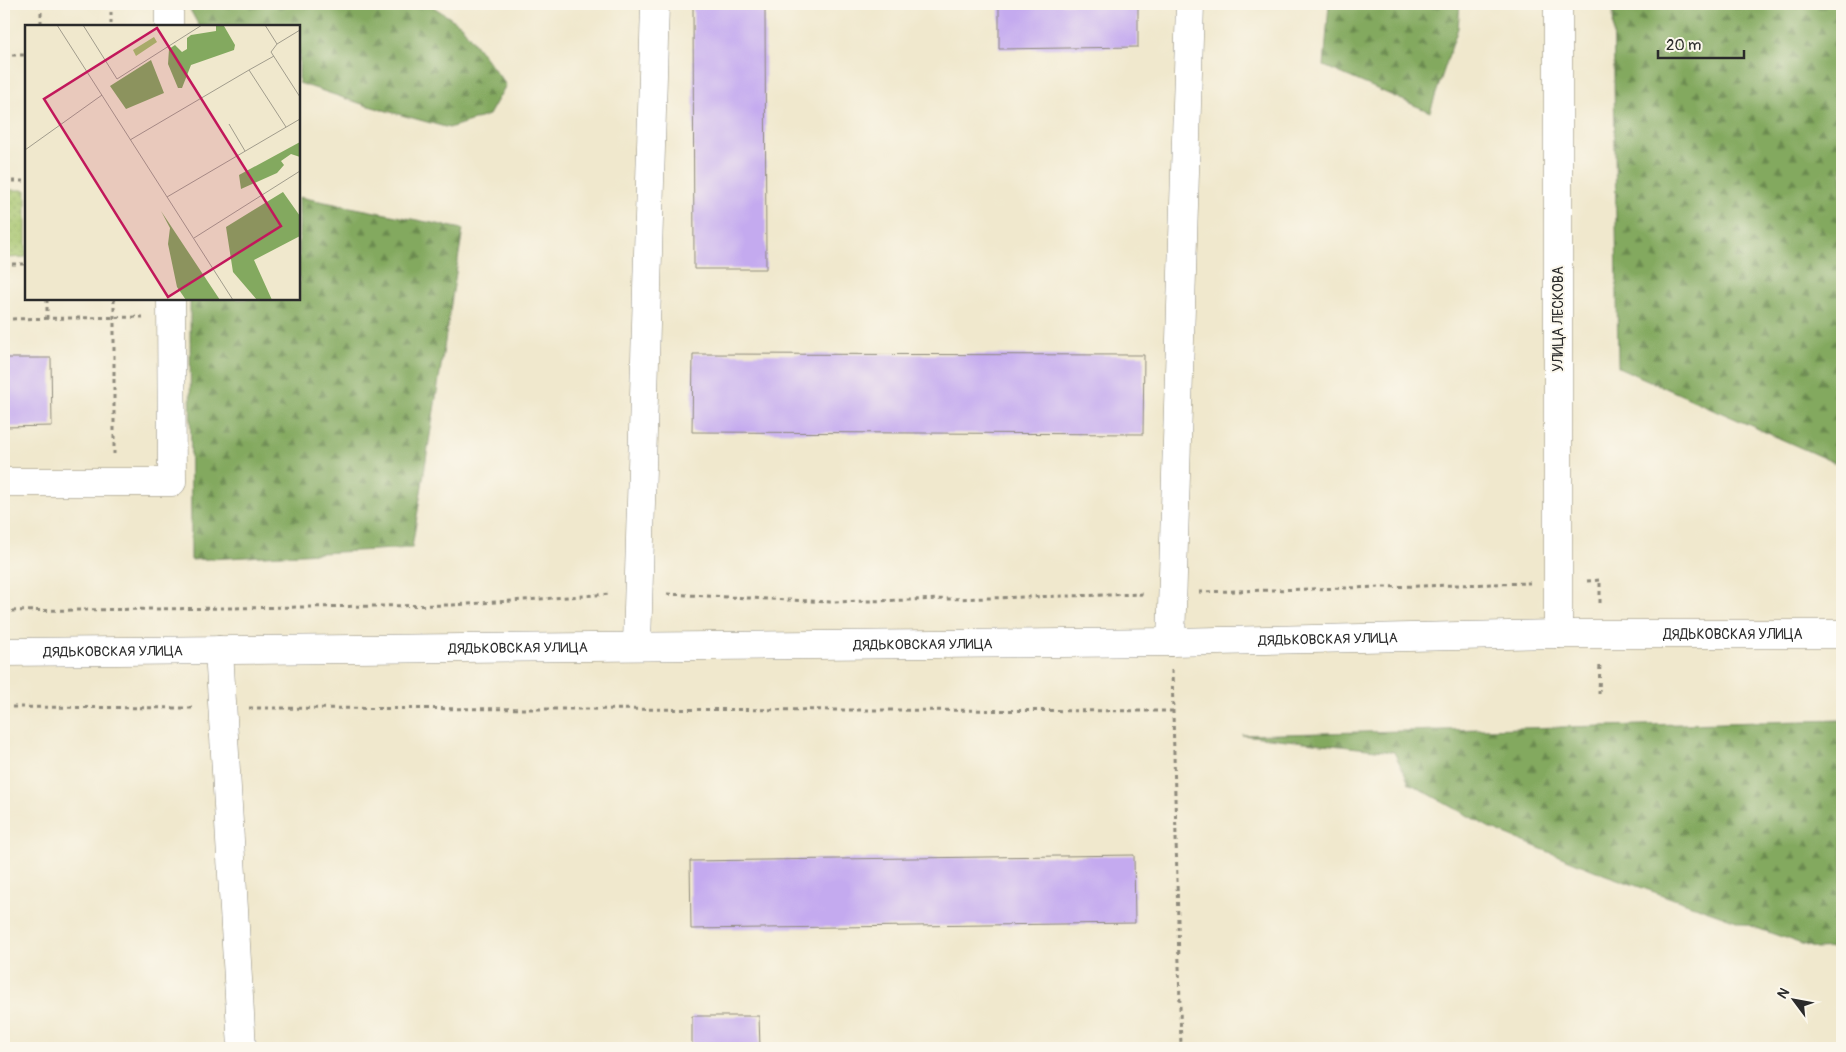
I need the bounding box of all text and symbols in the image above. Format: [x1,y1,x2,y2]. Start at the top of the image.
inset map [25,25,300,300]
scale bar [1658,28,1745,60]
text: 20 m [1666,36,1701,55]
street label: УЛИЦА ЛЕСКОВА [1550,266,1567,372]
street label: ДЯДЬКОВСКАЯ УЛИЦА [1662,626,1803,643]
street label: ДЯДЬКОВСКАЯ УЛИЦА [1257,629,1398,649]
street label: ДЯДЬКОВСКАЯ УЛИЦА [852,635,993,653]
street label: ДЯДЬКОВСКАЯ УЛИЦА [447,638,588,657]
street label: ДЯДЬКОВСКАЯ УЛИЦА [42,642,183,660]
north arrow [1768,974,1818,1024]
text: N [1774,985,1793,1002]

